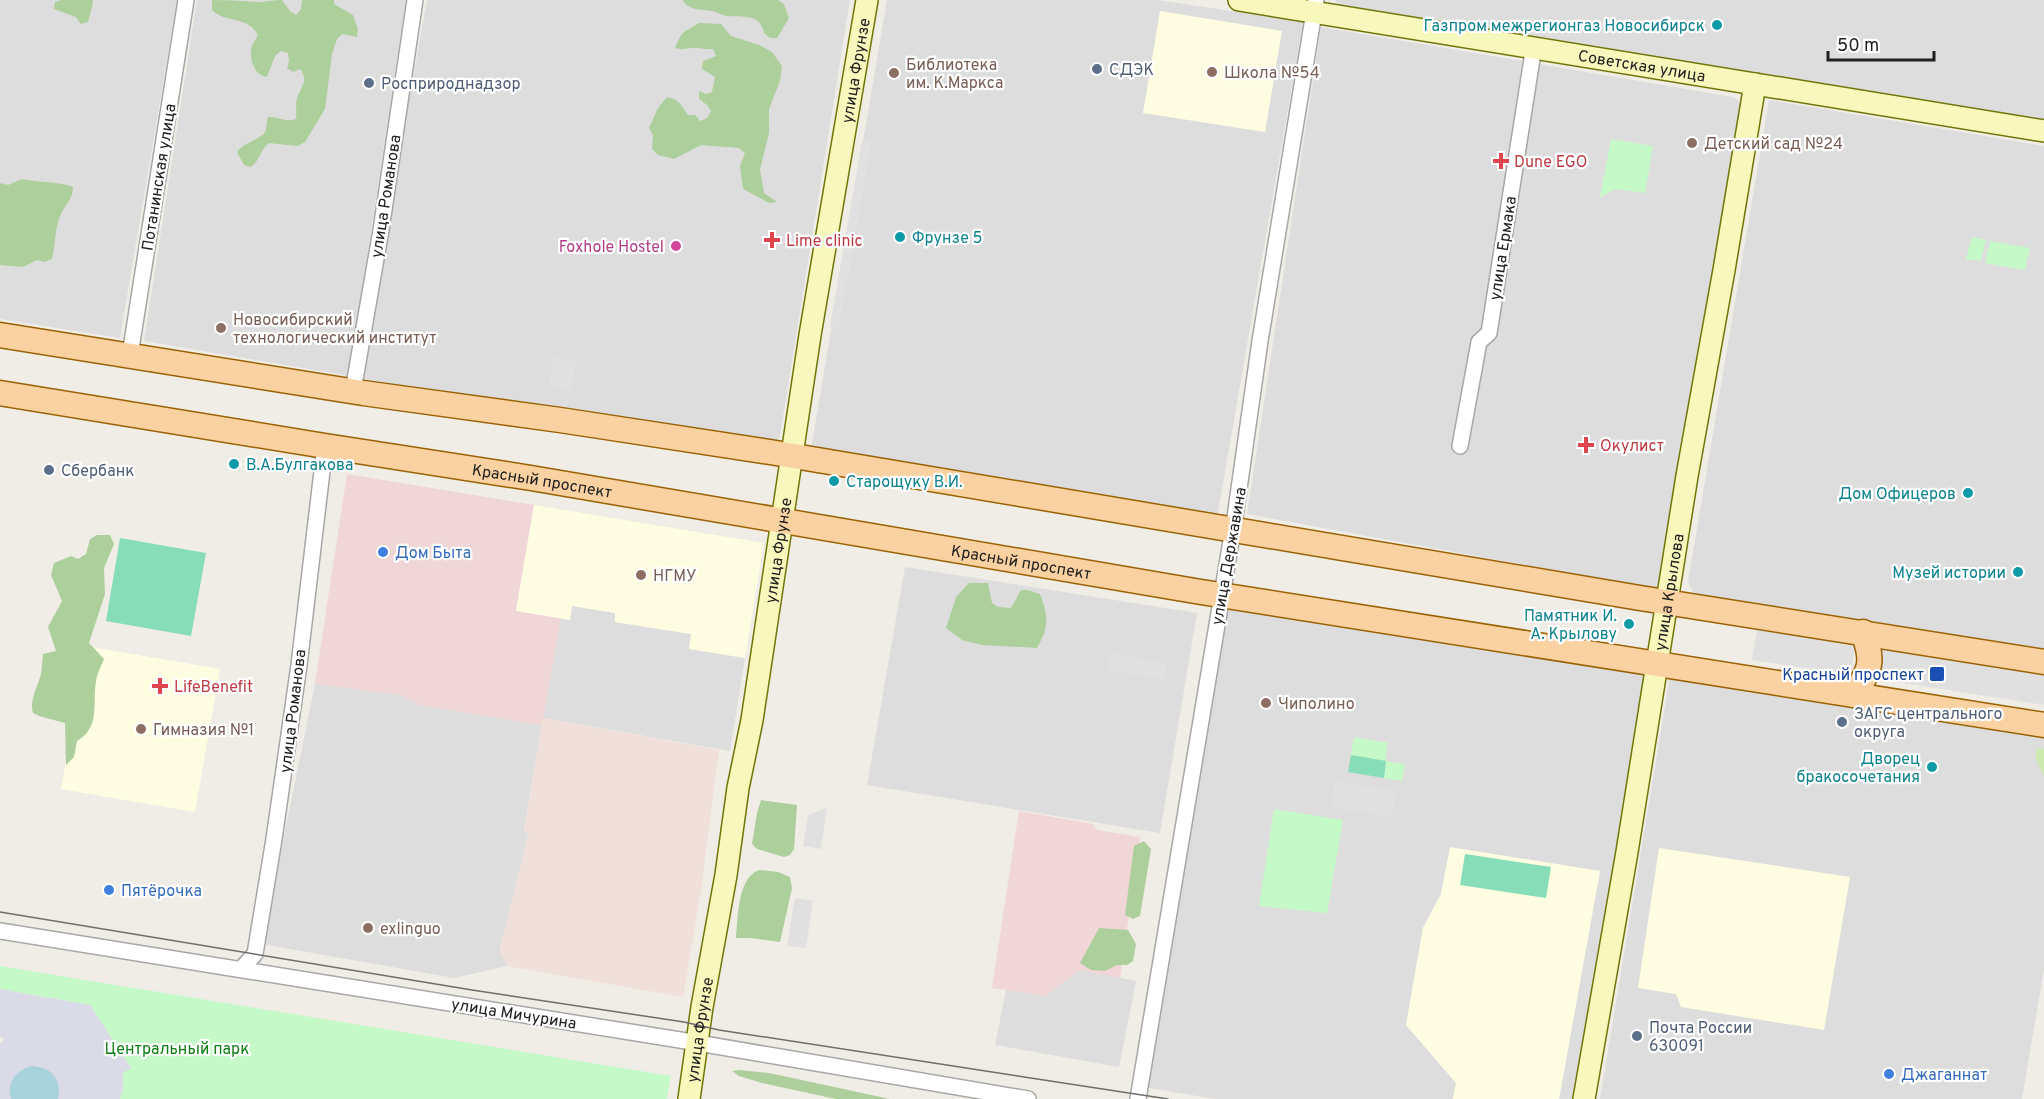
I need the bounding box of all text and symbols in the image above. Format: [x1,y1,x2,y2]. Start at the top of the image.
street label: улица Фрунзе [838,17,876,125]
place label: Газпром межрегионгаз Новосибирск [1424,17,1705,37]
marker: Газпром межрегионгаз Новосибирск [1710,18,1724,32]
scale bar [1828,24,1934,62]
text: 50 m [1837,35,1879,58]
street label: Советская улица [1576,47,1707,87]
place label: Библиотека им. К.Маркса [906,56,1003,94]
place label: СДЭК [1109,61,1154,81]
marker: СДЭК [1090,62,1104,76]
place label: Школа №54 [1224,64,1320,84]
marker: Школа №54 [1205,65,1219,79]
marker: Библиотека им. К.Маркса [887,66,901,80]
place label: Росприроднадзор [381,75,521,95]
marker: Росприроднадзор [362,76,376,90]
street label: Потанинская улица [138,102,182,252]
street label: улица Романова [367,133,407,259]
place label: Детский сад №24 [1704,135,1843,155]
marker: Детский сад №24 [1685,136,1699,150]
marker: Dune EGO [1492,152,1510,170]
place label: Dune EGO [1514,153,1587,173]
street label: улица Ермака [1486,195,1522,302]
place label: Фрунзе 5 [912,229,982,249]
marker: Фрунзе 5 [893,230,907,244]
marker: Lime clinic [763,231,781,249]
place label: Lime clinic [786,232,863,252]
place label: Foxhole Hostel [559,238,664,258]
marker: Foxhole Hostel [669,239,683,253]
place label: Новосибирский технологический институт [233,311,436,349]
marker: Новосибирский технологический институт [214,321,228,335]
marker: Окулист [1577,436,1595,454]
place label: Окулист [1600,437,1664,457]
place label: В.А.Булгакова [246,456,353,476]
marker: В.А.Булгакова [227,457,241,471]
street label: Красный проспект [470,461,613,504]
place label: Сбербанк [61,462,134,482]
marker: Сбербанк [42,463,56,477]
place label: Старощуку В.И. [846,473,963,493]
marker: Старощуку В.И. [827,474,841,488]
place label: Дом Офицеров [1839,485,1956,505]
street label: улица Державина [1208,486,1252,627]
marker: Дом Офицеров [1961,486,1975,500]
street label: улица Фрунзе [762,496,797,605]
street label: улица Крылова [1651,532,1690,652]
street label: Красный проспект [949,542,1092,585]
place label: Дом Быта [395,544,471,564]
marker: Дом Быта [376,545,390,559]
place label: Музей истории [1892,564,2006,584]
marker: Музей истории [2011,565,2025,579]
place label: НГМУ [653,567,697,587]
marker: НГМУ [634,568,648,582]
place label: Памятник И. А. Крылову [1524,607,1617,645]
marker: Памятник И. А. Крылову [1622,617,1636,631]
street label: улица Романова [276,648,311,774]
marker: Красный проспект [1928,665,1946,683]
place label: Красный проспект [1782,666,1924,686]
marker: LifeBenefit [151,677,169,695]
place label: LifeBenefit [174,678,253,698]
place label: Чиполино [1278,695,1355,715]
marker: Чиполино [1259,696,1273,710]
place label: ЗАГС центрального округа [1854,705,2003,743]
marker: ЗАГС центрального округа [1835,715,1849,729]
place label: Гимназия №1 [153,721,254,741]
marker: Гимназия №1 [134,722,148,736]
place label: Дворец бракосочетания [1797,750,1920,788]
marker: Дворец бракосочетания [1925,760,1939,774]
place label: Пятёрочка [121,882,202,902]
marker: Пятёрочка [102,883,116,897]
place label: exlinguo [380,920,441,940]
marker: exlinguo [361,921,375,935]
street label: улица Фрунзе [683,976,719,1084]
street label: улица Мичурина [450,995,578,1035]
place label: Почта России 630091 [1649,1019,1752,1057]
marker: Почта России 630091 [1630,1029,1644,1043]
park label: Центральный парк [105,1040,249,1060]
place label: Джаганнат [1901,1066,1987,1086]
marker: Джаганнат [1882,1067,1896,1081]

